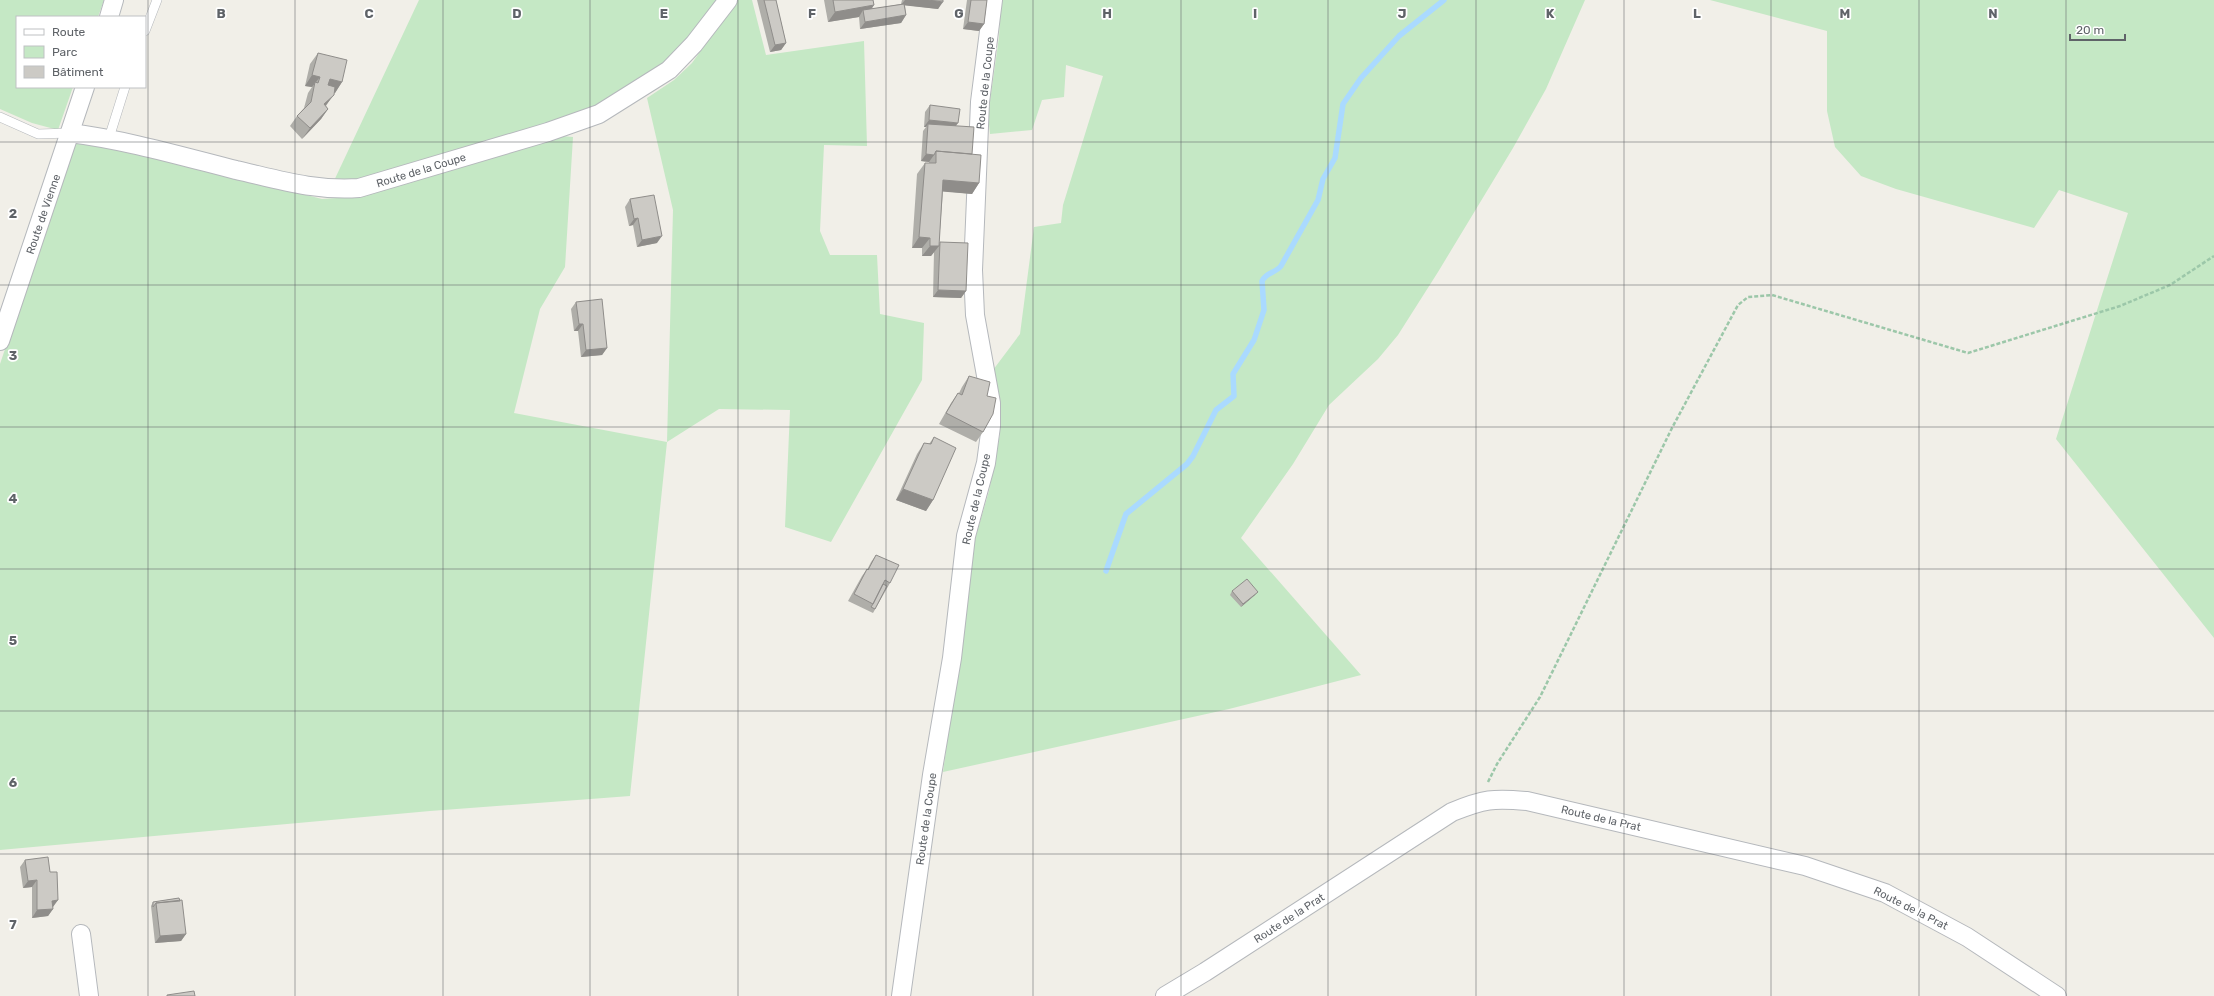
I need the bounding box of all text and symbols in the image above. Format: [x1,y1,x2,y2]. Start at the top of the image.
text: B [216,6,226,21]
text: C [364,6,374,21]
text: D [512,6,522,21]
text: E [660,6,668,21]
text: F [808,6,816,21]
text: G [954,6,964,21]
text: H [1102,6,1112,21]
text: I [1253,6,1257,21]
text: J [1398,6,1406,21]
text: K [1546,6,1555,21]
text: L [1693,6,1701,21]
text: M [1840,6,1850,21]
text: N [1988,6,1998,21]
legend [16,16,146,88]
scale bar [2070,16,2125,42]
text: 20 m [2076,23,2104,37]
text: Route [52,25,86,39]
street label: Route de la Coupe [974,36,997,130]
text: Parc [52,45,78,59]
text: Bâtiment [52,65,104,79]
street label: Route de la Coupe [375,151,468,190]
street label: Route de Vienne [24,172,63,256]
text: 2 [9,206,17,221]
text: 3 [9,348,18,363]
street label: Route de la Coupe [960,452,993,546]
text: 4 [9,491,18,506]
text: 5 [9,633,17,648]
street label: Route de la Coupe [914,772,939,866]
text: 6 [9,775,18,790]
street label: Route de la Prat [1560,803,1643,834]
street label: Route de la Prat [1871,884,1951,933]
street label: Route de la Prat [1252,890,1328,946]
text: 7 [9,917,17,932]

